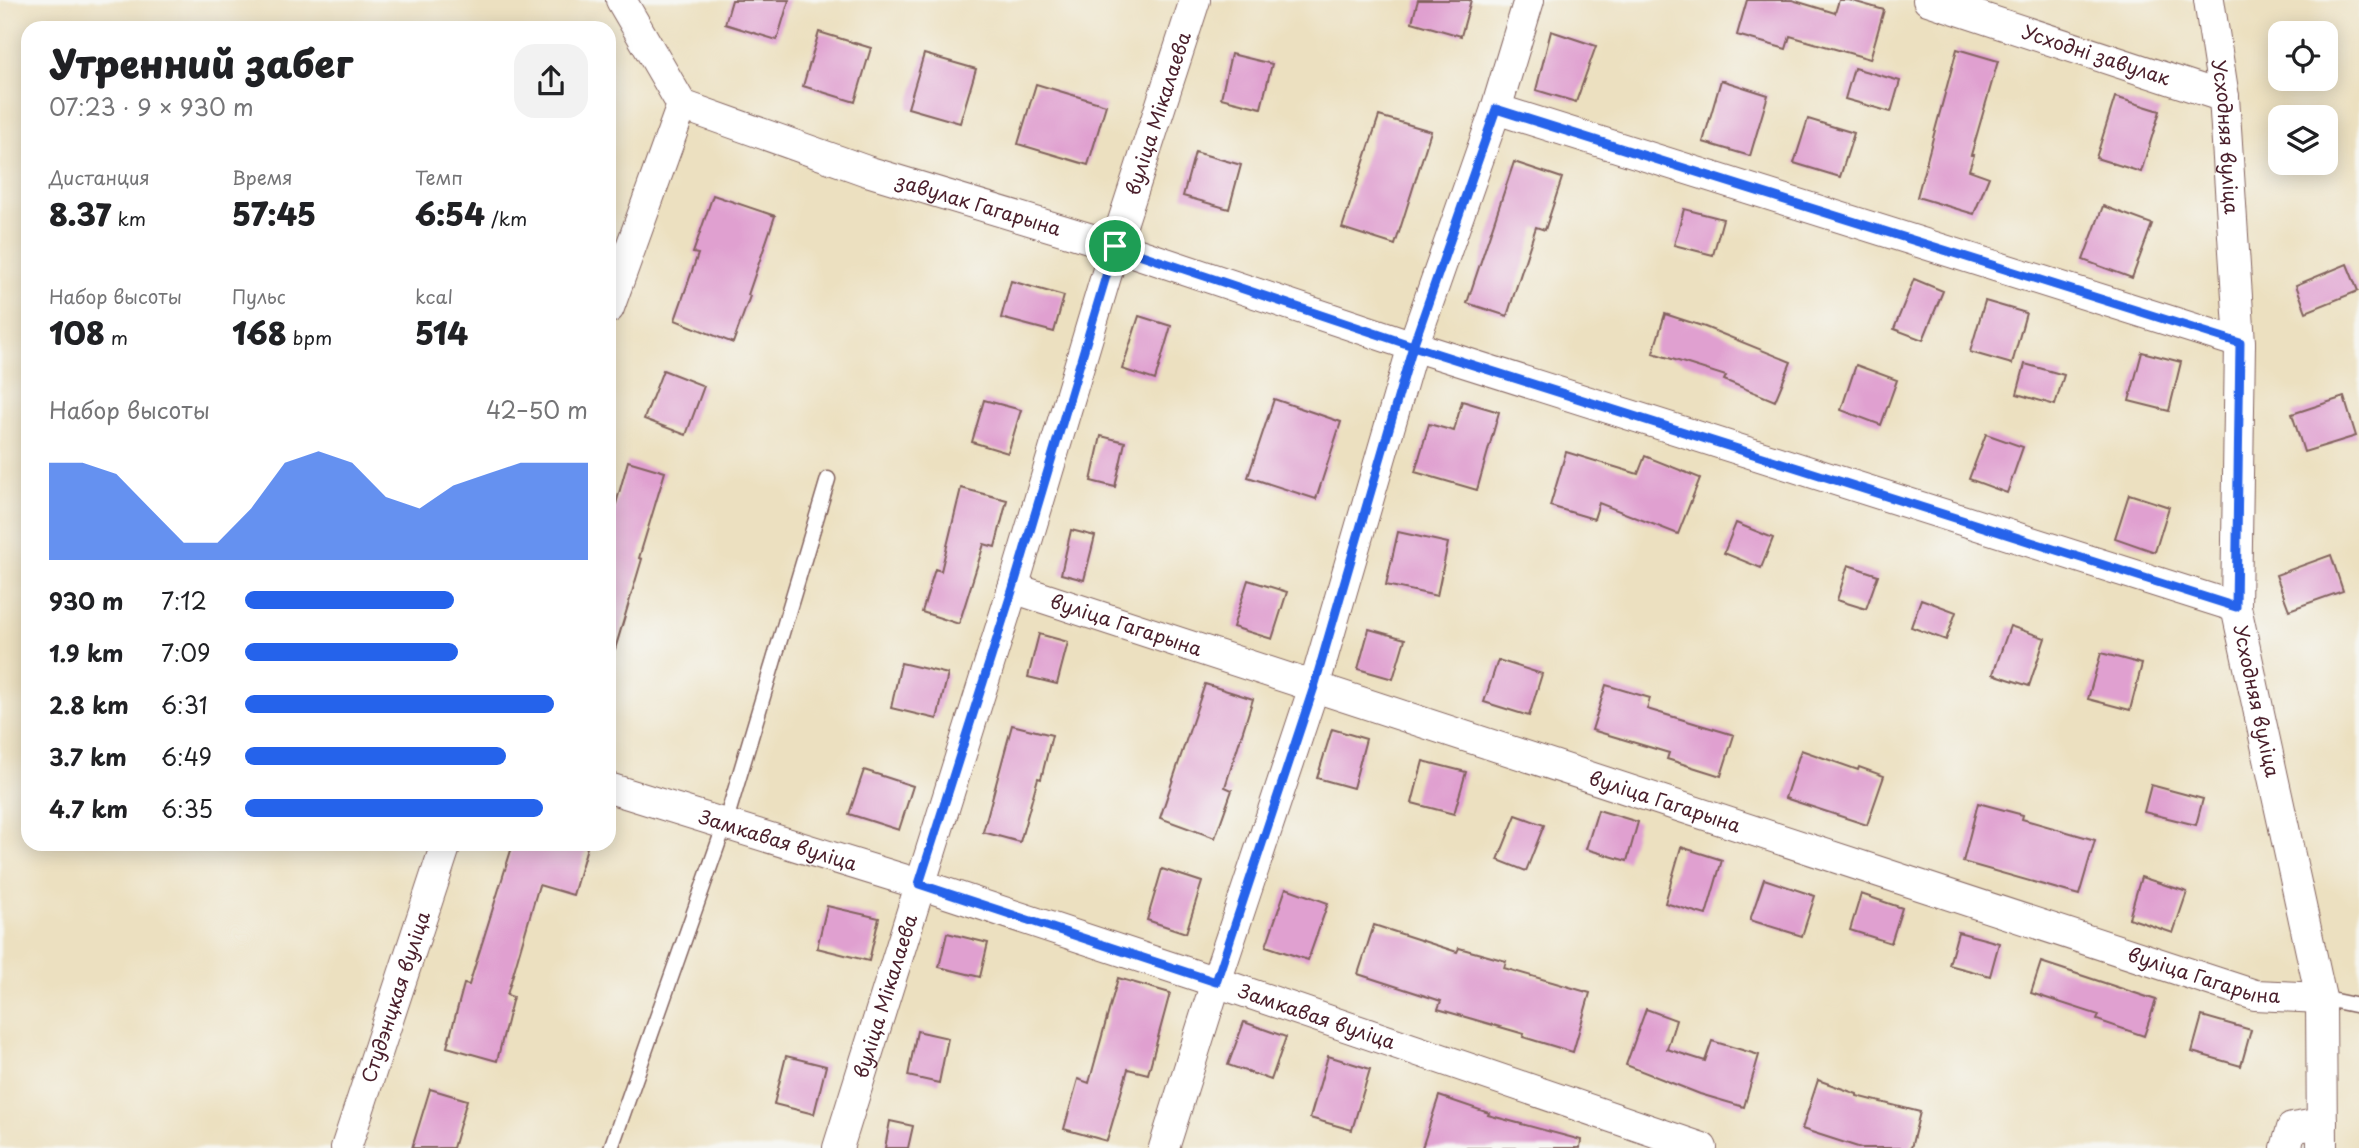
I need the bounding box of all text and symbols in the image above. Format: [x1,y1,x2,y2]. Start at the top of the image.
street label: Усходні завулак [2019,17,2175,92]
map controls [2268,21,2338,175]
button: locate [2268,21,2338,91]
street label: вуліца Мікалаева [1118,28,1197,198]
text: Утренний забег [49,34,353,91]
button: share [514,44,588,118]
street label: Усходняя вуліца [2205,57,2247,215]
text: 07:23 · 9 × 930 m [49,89,254,124]
button: layers [2268,105,2338,175]
text: Дистанция [49,163,150,191]
text: Время [232,163,293,191]
text: Темп [415,163,463,191]
street label: завулак Гагарына [892,165,1065,242]
text: 8.37 [49,191,111,236]
text: 57:45 [232,191,316,236]
text: 6:54 [415,191,485,236]
text: km [111,204,146,232]
text: /km [485,204,527,232]
pin [1085,216,1145,276]
icon: arrive [1096,227,1134,265]
text: Набор высоты [49,282,182,310]
text: Пульс [232,282,286,310]
text: kcal [415,282,453,310]
text: 108 [49,310,105,355]
text: 168 [232,310,287,355]
text: 514 [415,310,468,355]
text: m [105,323,128,351]
text: bpm [287,323,332,351]
text: Набор высоты [49,392,210,427]
text: 42–50 m [486,392,588,427]
text: 930 m [49,583,124,618]
text: 7:12 [161,583,207,618]
street label: вуліца Гагарына [1047,586,1206,662]
street label: Усходняя вуліца [2227,622,2288,780]
text: 1.9 km [49,635,123,670]
text: 7:09 [161,635,211,670]
text: 2.8 km [49,687,129,722]
text: 6:31 [161,687,208,722]
text: 3.7 km [49,739,127,774]
text: 6:49 [161,739,212,774]
street label: вуліца Гагарына [1586,763,1745,839]
text: 4.7 km [49,791,128,826]
text: 6:35 [161,791,213,826]
street label: Замкавая вуліца [695,801,861,877]
street label: Студэнцкая вуліца [353,907,436,1086]
street label: вуліца Мікалаева [846,910,923,1081]
street label: вуліца Гагарына [2124,939,2281,1009]
street label: Замкавая вуліца [1234,975,1400,1055]

